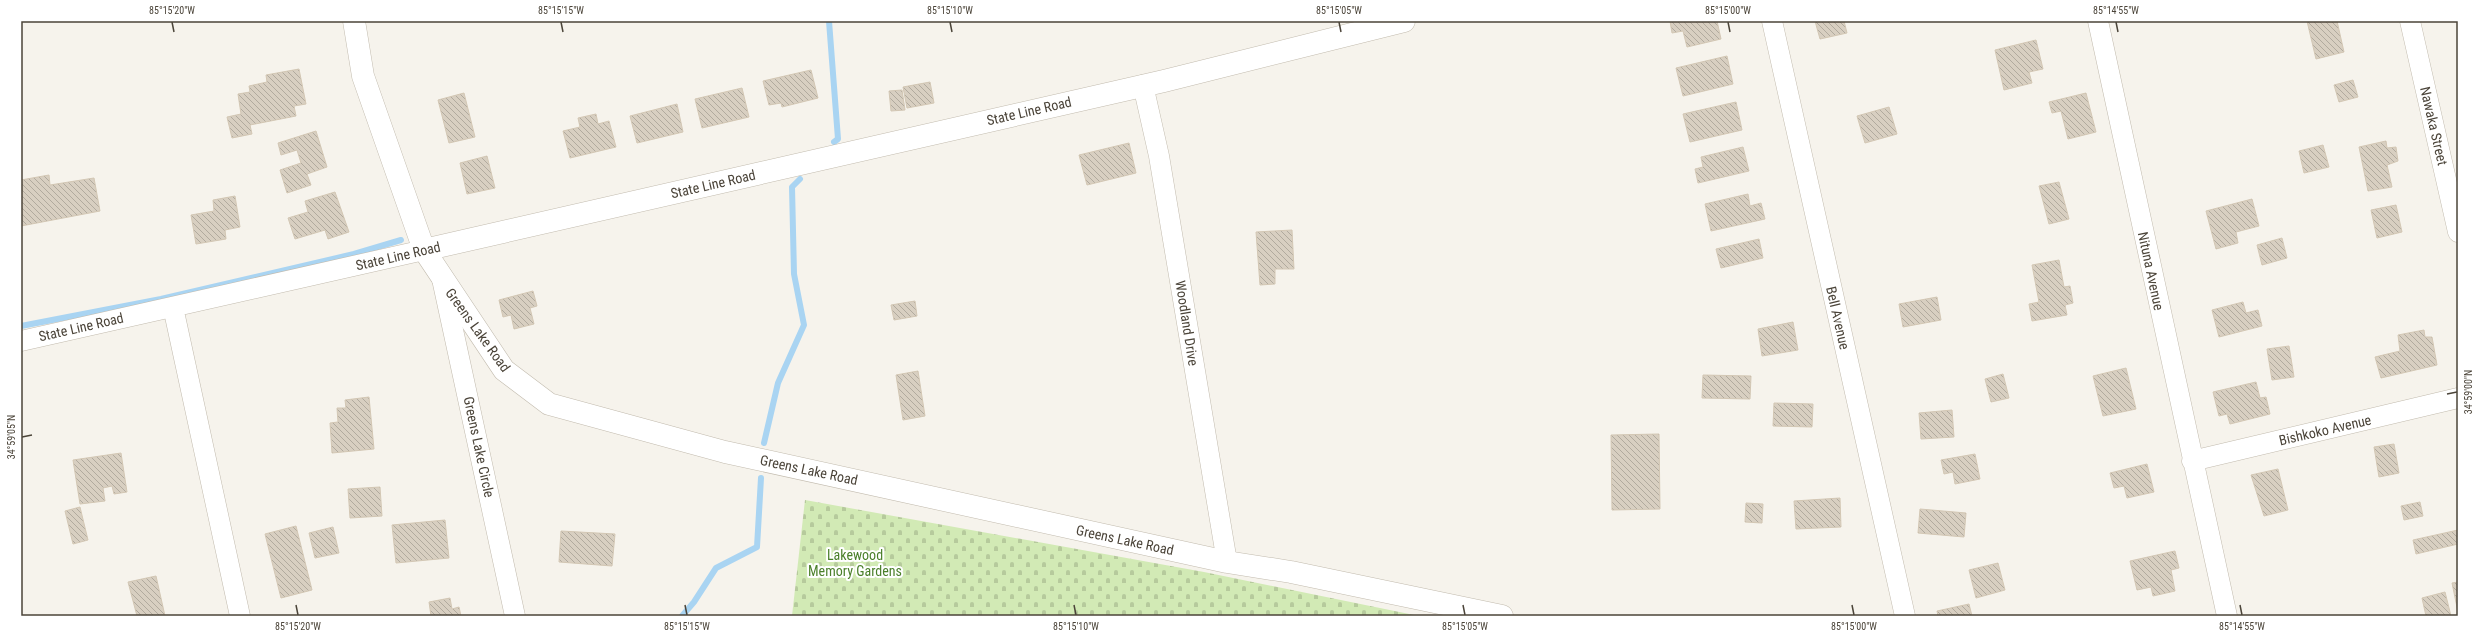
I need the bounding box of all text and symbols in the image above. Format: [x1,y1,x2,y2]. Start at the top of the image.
text: 85°15'20"W [149,5,195,16]
text: 85°15'15"W [538,5,584,16]
text: 85°15'10"W [927,5,973,16]
text: 85°15'05"W [1316,5,1362,16]
text: 85°15'00"W [1705,5,1751,16]
text: 85°14'55"W [2093,5,2139,16]
street label: Nawaka Street [2417,85,2451,167]
street label: State Line Road [985,93,1073,129]
street label: State Line Road [669,166,757,202]
street label: Nituna Avenue [2135,230,2167,312]
street label: State Line Road [354,238,442,274]
street label: Woodland Drive [1172,279,1202,367]
street label: Greens Lake Road [442,285,514,375]
street label: Bell Avenue [1823,285,1853,351]
street label: State Line Road [37,309,125,345]
text: 34°59'00"N [2463,370,2474,414]
street label: Greens Lake Circle [460,395,498,499]
street label: Bishkoko Avenue [2277,412,2373,448]
text: 34°59'05"N [6,415,17,459]
street label: Greens Lake Road [759,452,859,488]
street label: Greens Lake Road [1075,522,1175,558]
park label: Lakewood Memory Gardens [808,547,902,579]
text: 85°15'20"W [275,621,321,632]
text: 85°15'15"W [664,621,710,632]
text: 85°15'10"W [1053,621,1099,632]
text: 85°15'05"W [1442,621,1488,632]
text: 85°15'00"W [1831,621,1877,632]
text: 85°14'55"W [2219,621,2265,632]

